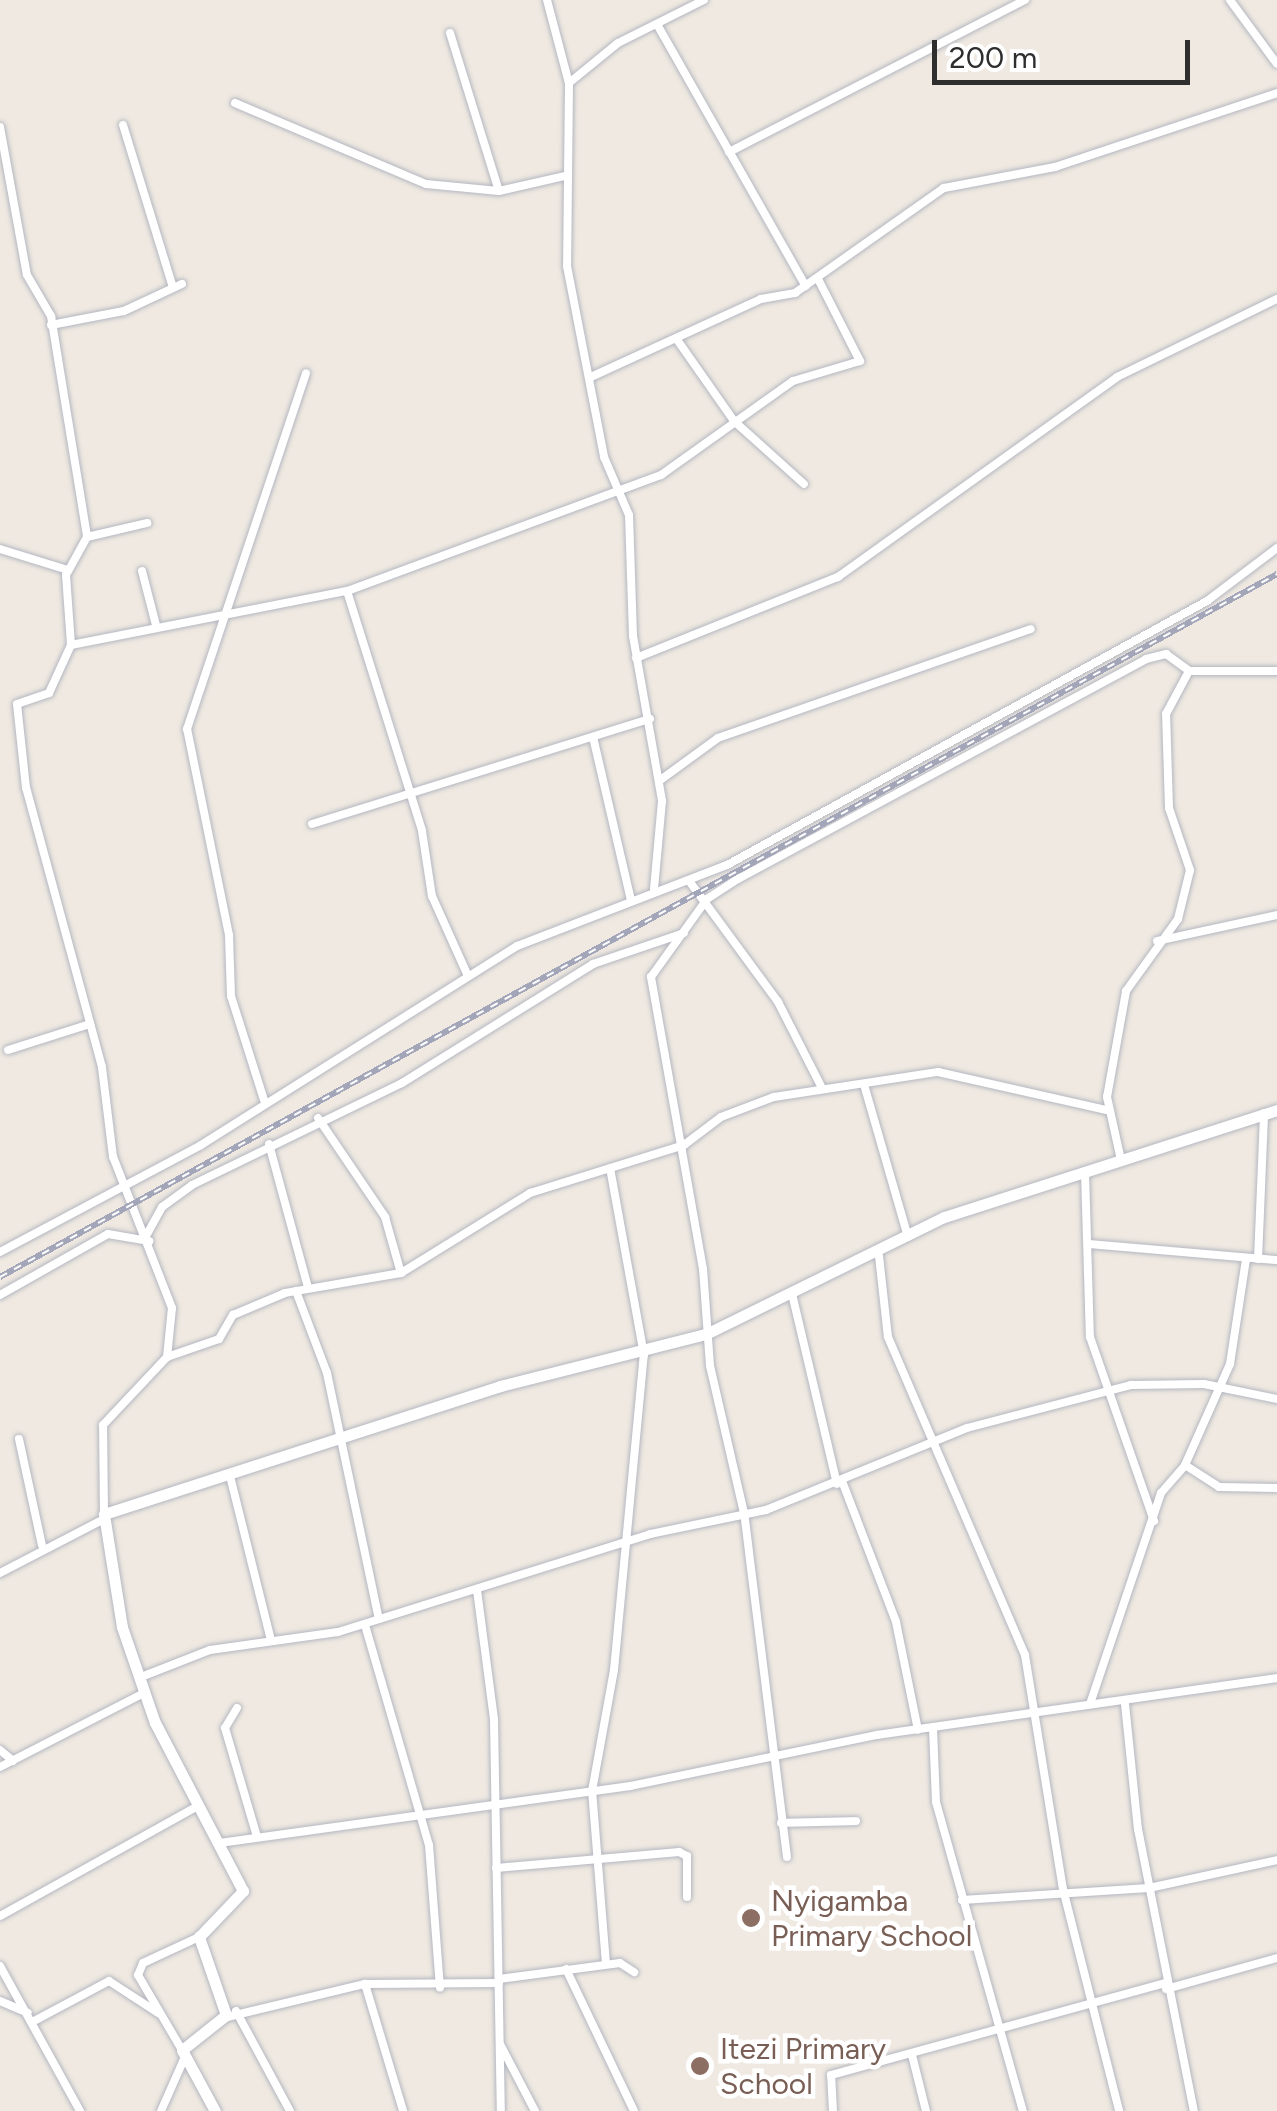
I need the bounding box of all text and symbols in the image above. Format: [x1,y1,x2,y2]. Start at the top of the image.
scale bar [937,20,1194,82]
text: 200 m [949,39,1037,76]
place label: Nyigamba Primary School [771,1883,972,1954]
marker: Nyigamba Primary School [740,1907,762,1929]
place label: Itezi Primary School [720,2031,886,2102]
marker: Itezi Primary School [689,2055,711,2077]

